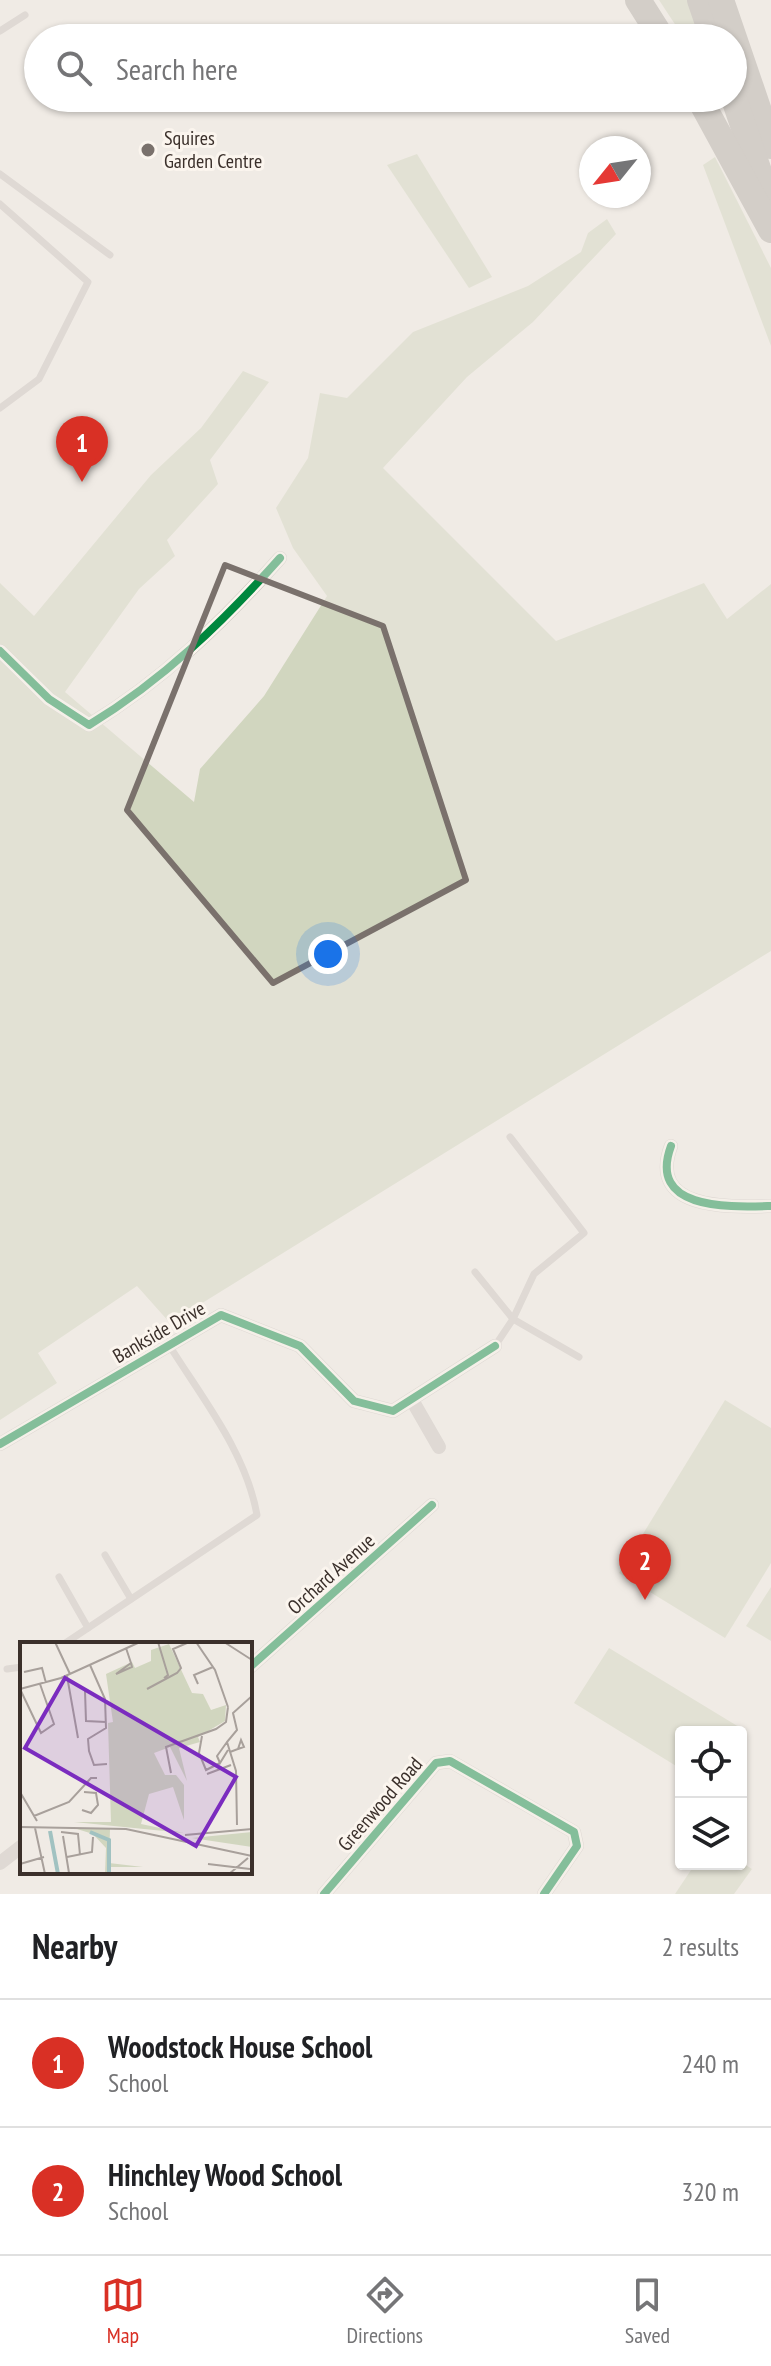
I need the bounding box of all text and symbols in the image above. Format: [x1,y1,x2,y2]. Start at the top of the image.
search box [24,24,747,112]
icon: search [52,46,96,90]
text: Search here [116,49,238,88]
place label: Squires Garden Centre [164,125,262,174]
north arrow [579,136,651,208]
marker: Squires Garden Centre [139,141,157,159]
pin: 1 [56,416,108,482]
your location [308,934,348,974]
street label: Bankside Drive [108,1295,210,1369]
street label: Orchard Avenue [282,1528,380,1620]
pin: 2 [619,1534,671,1600]
inset map [20,1642,252,1874]
map controls [675,1726,747,1870]
button: locate [675,1726,747,1798]
street label: Greenwood Road [332,1752,428,1856]
button: layers [675,1798,747,1870]
text: Nearby [32,1924,117,1968]
text: 2 results [662,1930,739,1963]
text: Woodstock House School [108,2027,372,2066]
text: 1 [52,2047,64,2080]
text: 240 m [681,2047,739,2080]
text: School [108,2066,168,2099]
text: Hinchley Wood School [108,2155,342,2194]
text: 2 [52,2175,64,2208]
text: 320 m [681,2175,739,2208]
text: School [108,2194,168,2227]
tab: Map [101,2273,145,2349]
tab: Directions [347,2273,423,2349]
tab: Saved [625,2273,670,2349]

